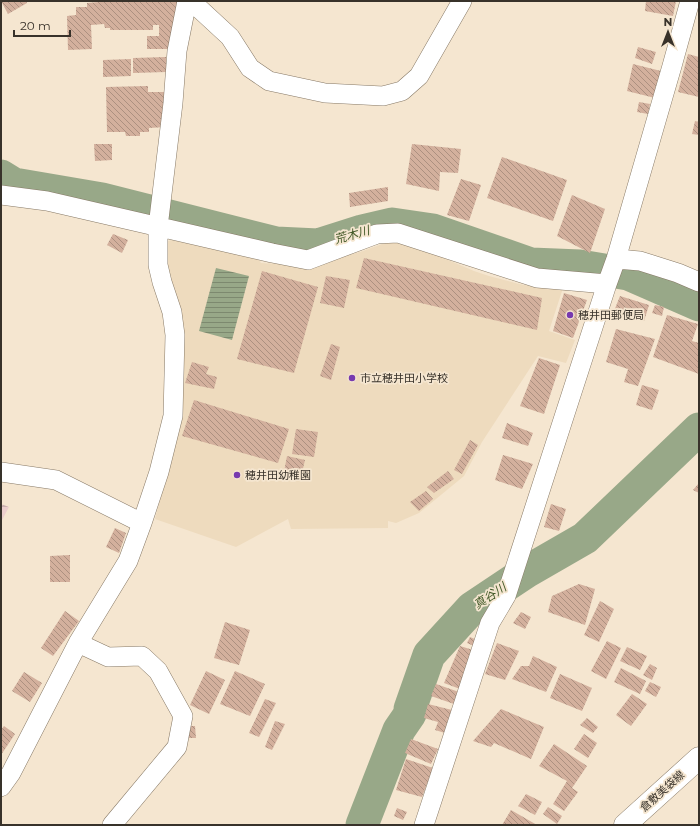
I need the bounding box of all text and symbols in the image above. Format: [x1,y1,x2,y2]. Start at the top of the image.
scale bar [14,12,70,38]
north arrow [648,12,688,52]
text: N [664,15,672,29]
text: 20 m [20,18,51,33]
water label: 荒木川 [332,222,373,247]
place label: 穂井田郵便局 [578,308,644,322]
marker: 穂井田郵便局 [565,310,575,320]
place label: 市立穂井田小学校 [360,371,448,385]
marker: 市立穂井田小学校 [347,373,357,383]
place label: 穂井田幼稚園 [245,468,311,482]
marker: 穂井田幼稚園 [232,470,242,480]
water label: 真谷川 [471,578,510,612]
street label: 倉敷美袋線 [637,767,687,815]

